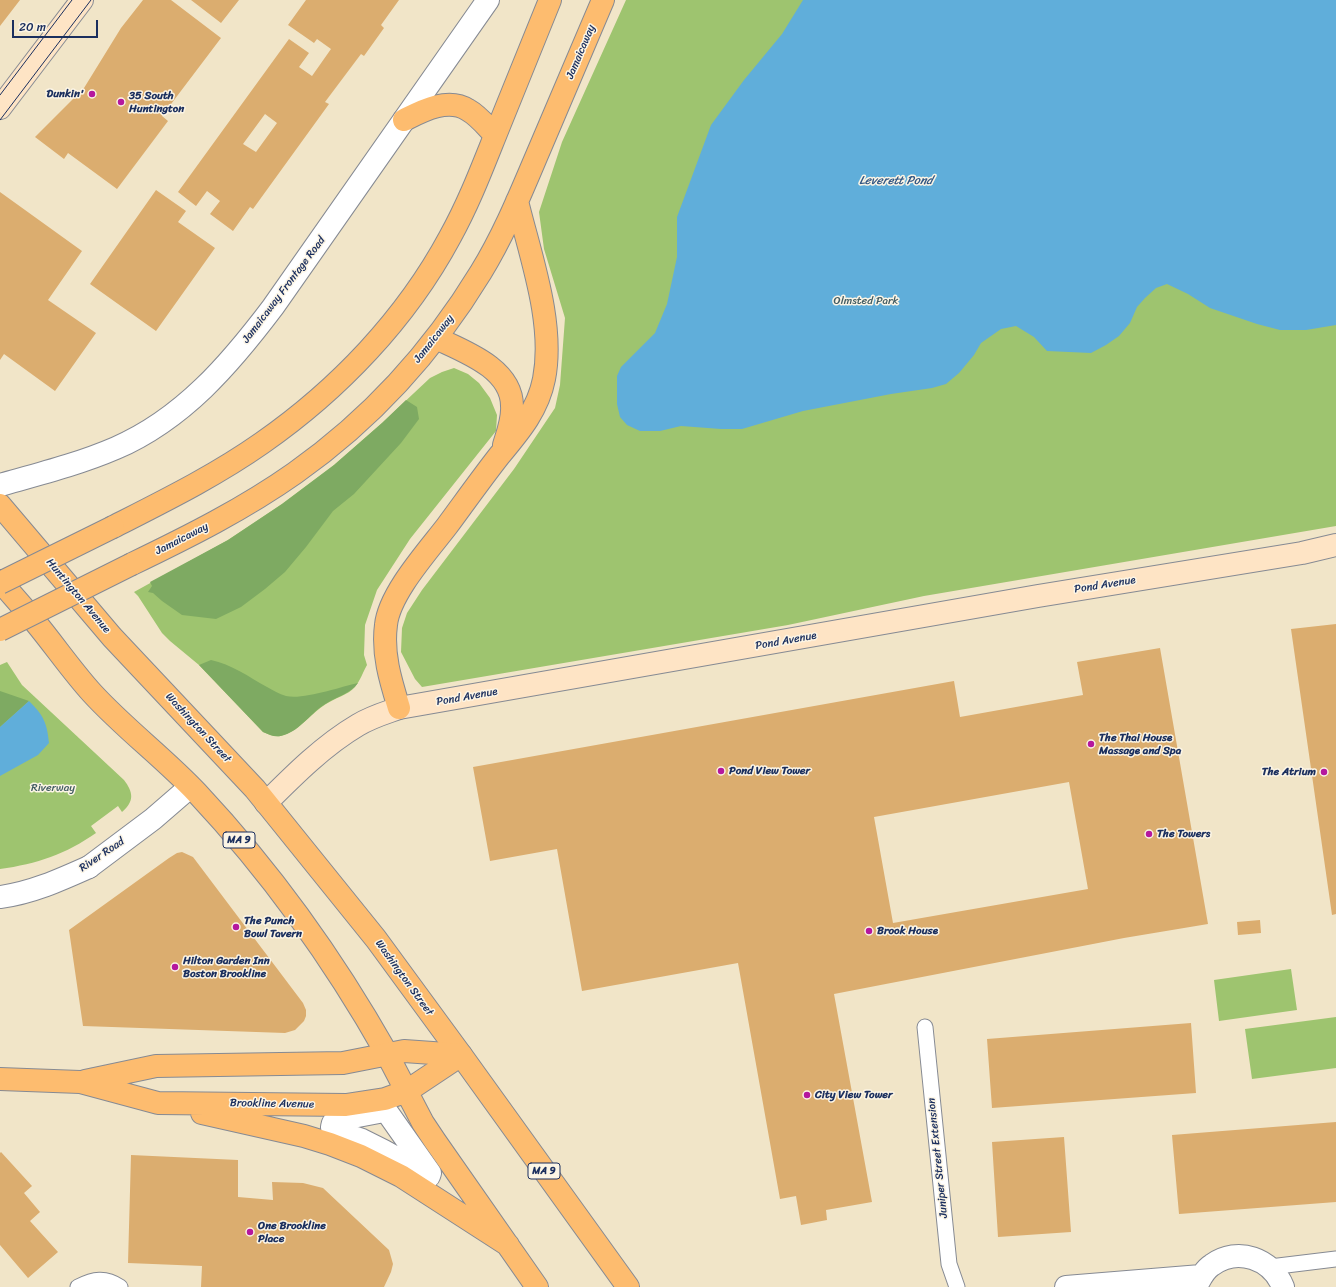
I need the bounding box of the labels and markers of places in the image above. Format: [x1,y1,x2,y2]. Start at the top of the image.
place label: Dunkin' [47,87,84,101]
marker: Dunkin' [87,89,97,99]
place label: 35 South Huntington [129,89,184,115]
marker: 35 South Huntington [116,97,126,107]
place label: The Thai House Massage and Spa [1099,731,1181,757]
marker: The Thai House Massage and Spa [1086,739,1096,749]
place label: Pond View Tower [729,764,810,778]
place label: The Atrium [1262,765,1316,779]
marker: Pond View Tower [716,766,726,776]
marker: The Atrium [1319,767,1329,777]
place label: The Towers [1157,827,1210,841]
marker: The Towers [1144,829,1154,839]
place label: The Punch Bowl Tavern [244,914,302,940]
marker: The Punch Bowl Tavern [231,922,241,932]
place label: Brook House [877,924,938,938]
marker: Brook House [864,926,874,936]
place label: Hilton Garden Inn Boston Brookline [183,954,270,980]
marker: Hilton Garden Inn Boston Brookline [170,962,180,972]
place label: City View Tower [815,1088,892,1102]
marker: City View Tower [802,1090,812,1100]
place label: One Brookline Place [258,1219,326,1245]
marker: One Brookline Place [245,1227,255,1237]

